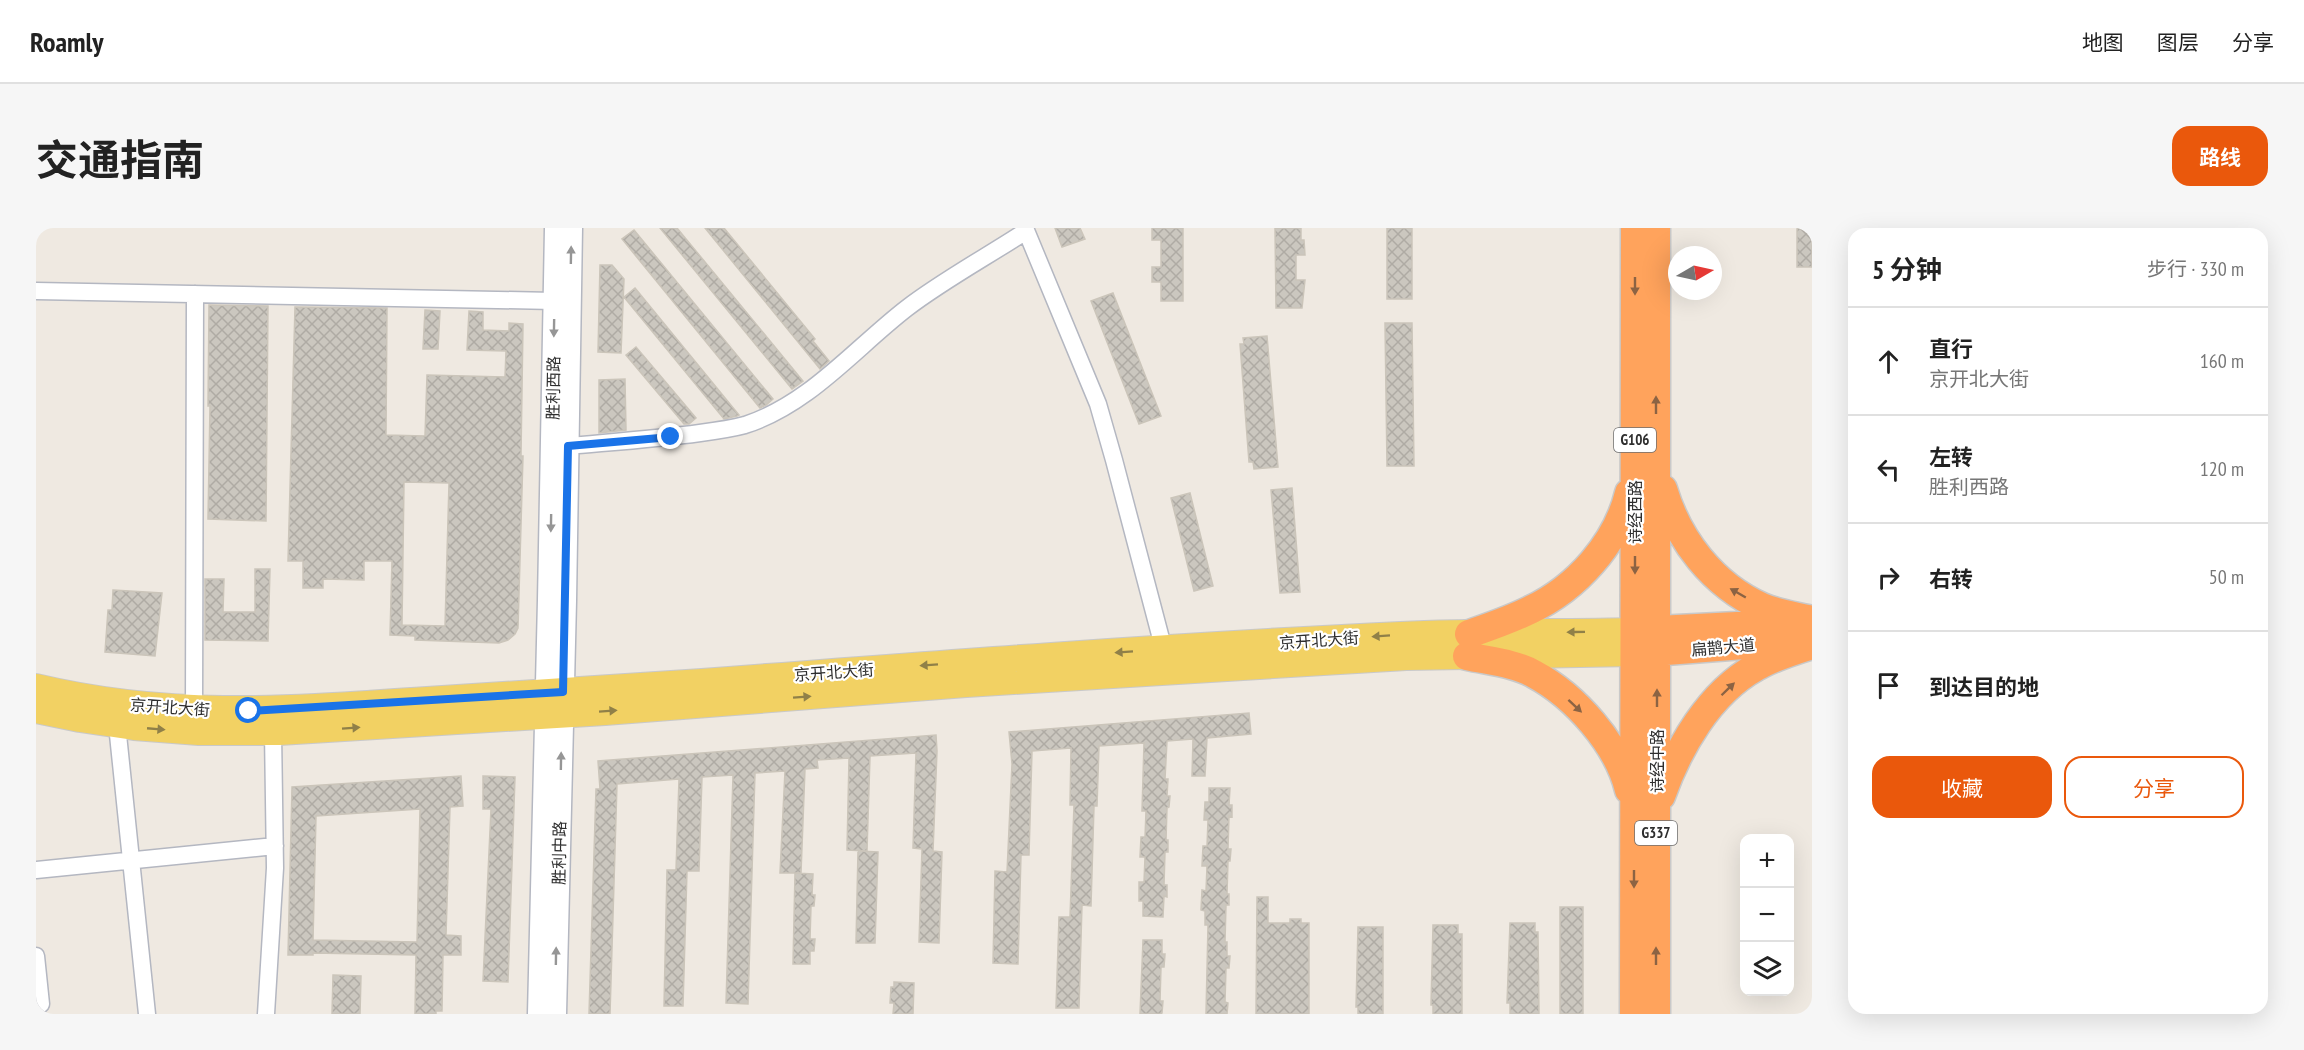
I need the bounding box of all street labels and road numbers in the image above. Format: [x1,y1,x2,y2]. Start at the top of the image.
street label: 胜利西路 [542,356,564,420]
road number: G106 [1614,428,1656,452]
street label: 诗经西路 [1625,480,1645,544]
street label: 京开北大街 [1278,627,1360,653]
street label: 扁鹊大道 [1690,634,1756,660]
street label: 京开北大街 [793,659,875,685]
street label: 京开北大街 [129,694,211,720]
street label: 诗经中路 [1647,729,1667,793]
street label: 胜利中路 [548,821,570,885]
road number: G337 [1635,821,1677,845]

